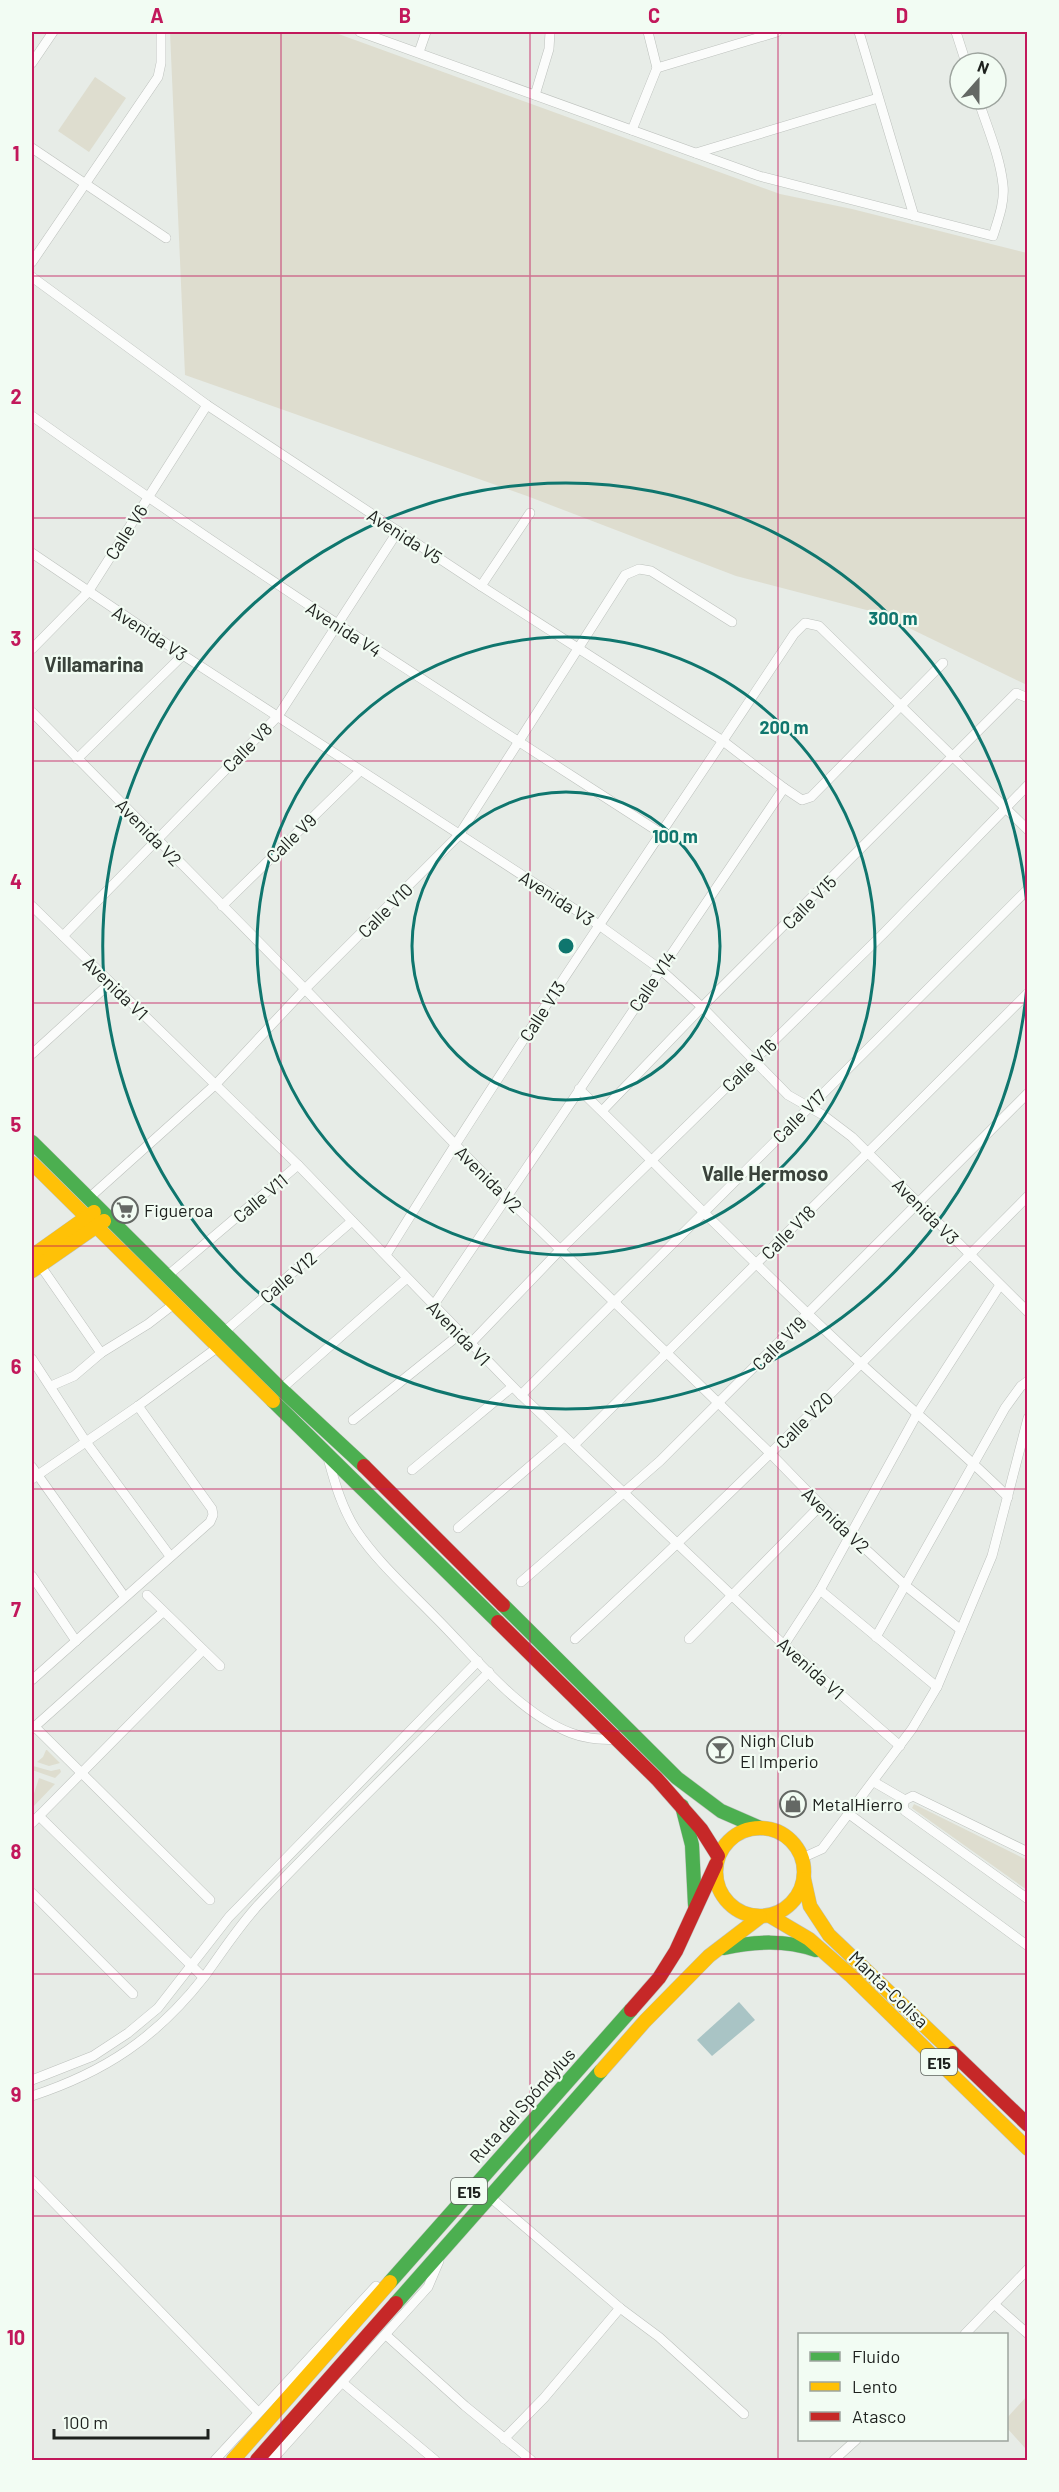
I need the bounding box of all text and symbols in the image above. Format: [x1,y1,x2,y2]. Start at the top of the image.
text: A [150,3,164,27]
text: B [399,3,411,27]
text: C [648,3,660,27]
text: D [896,3,908,27]
north arrow [948,51,1008,111]
text: N [975,56,992,77]
text: 1 [12,141,20,165]
text: 2 [10,384,22,408]
street label: Calle V6 [100,500,152,564]
street label: Avenida V5 [363,504,447,568]
street label: Avenida V4 [302,596,386,662]
street label: Avenida V3 [108,601,192,665]
text: 300 m [869,607,917,629]
text: 3 [11,626,21,650]
district label: Villamarina [44,652,144,676]
text: 200 m [759,716,809,738]
street label: Calle V8 [217,717,277,777]
street label: Avenida V2 [111,794,187,870]
street label: Calle V9 [261,809,321,867]
text: 100 m [652,825,698,847]
street label: Avenida V3 [515,866,599,930]
text: 4 [10,869,22,893]
street label: Calle V15 [777,870,841,934]
street label: Calle V10 [353,878,417,942]
centre of rings [556,936,576,956]
street label: Calle V14 [624,947,680,1015]
street label: Avenida V1 [79,952,153,1024]
street label: Calle V13 [514,977,570,1045]
street label: Calle V16 [717,1034,781,1096]
street label: Calle V17 [768,1084,831,1147]
text: 5 [11,1112,22,1136]
street label: Avenida V2 [451,1141,527,1217]
district label: Valle Hermoso [702,1161,828,1185]
street label: Calle V11 [228,1169,292,1227]
street label: Avenida V3 [888,1173,964,1249]
supermarket icon: Figueroa [110,1195,140,1225]
place label: Figueroa [144,1199,213,1221]
street label: Calle V18 [756,1200,820,1264]
street label: Calle V12 [255,1246,321,1308]
street label: Avenida V1 [423,1296,495,1370]
street label: Calle V19 [747,1311,811,1375]
text: 6 [11,1354,22,1378]
street label: Calle V20 [771,1387,837,1453]
street label: Avenida V2 [798,1482,874,1558]
text: 7 [11,1597,21,1621]
street label: Avenida V1 [773,1632,849,1704]
place label: Nigh Club El Imperio [740,1729,819,1772]
bar icon: Nigh Club El Imperio [705,1735,735,1765]
shop icon: MetalHierro [778,1789,808,1819]
place label: MetalHierro [812,1793,903,1815]
text: 8 [11,1839,22,1863]
street label: Manta-Colisa [845,1946,933,2032]
street label: Ruta del Spóndylus [465,2043,579,2167]
road number: E15 [921,2049,957,2075]
text: 9 [11,2082,21,2106]
road number: E15 [451,2178,487,2204]
text: 10 [7,2325,25,2349]
legend [798,2333,1008,2441]
text: Fluido [852,2345,900,2367]
text: Lento [852,2375,898,2397]
scale bar [54,2402,208,2440]
text: Atasco [852,2405,906,2427]
text: 100 m [63,2411,108,2433]

